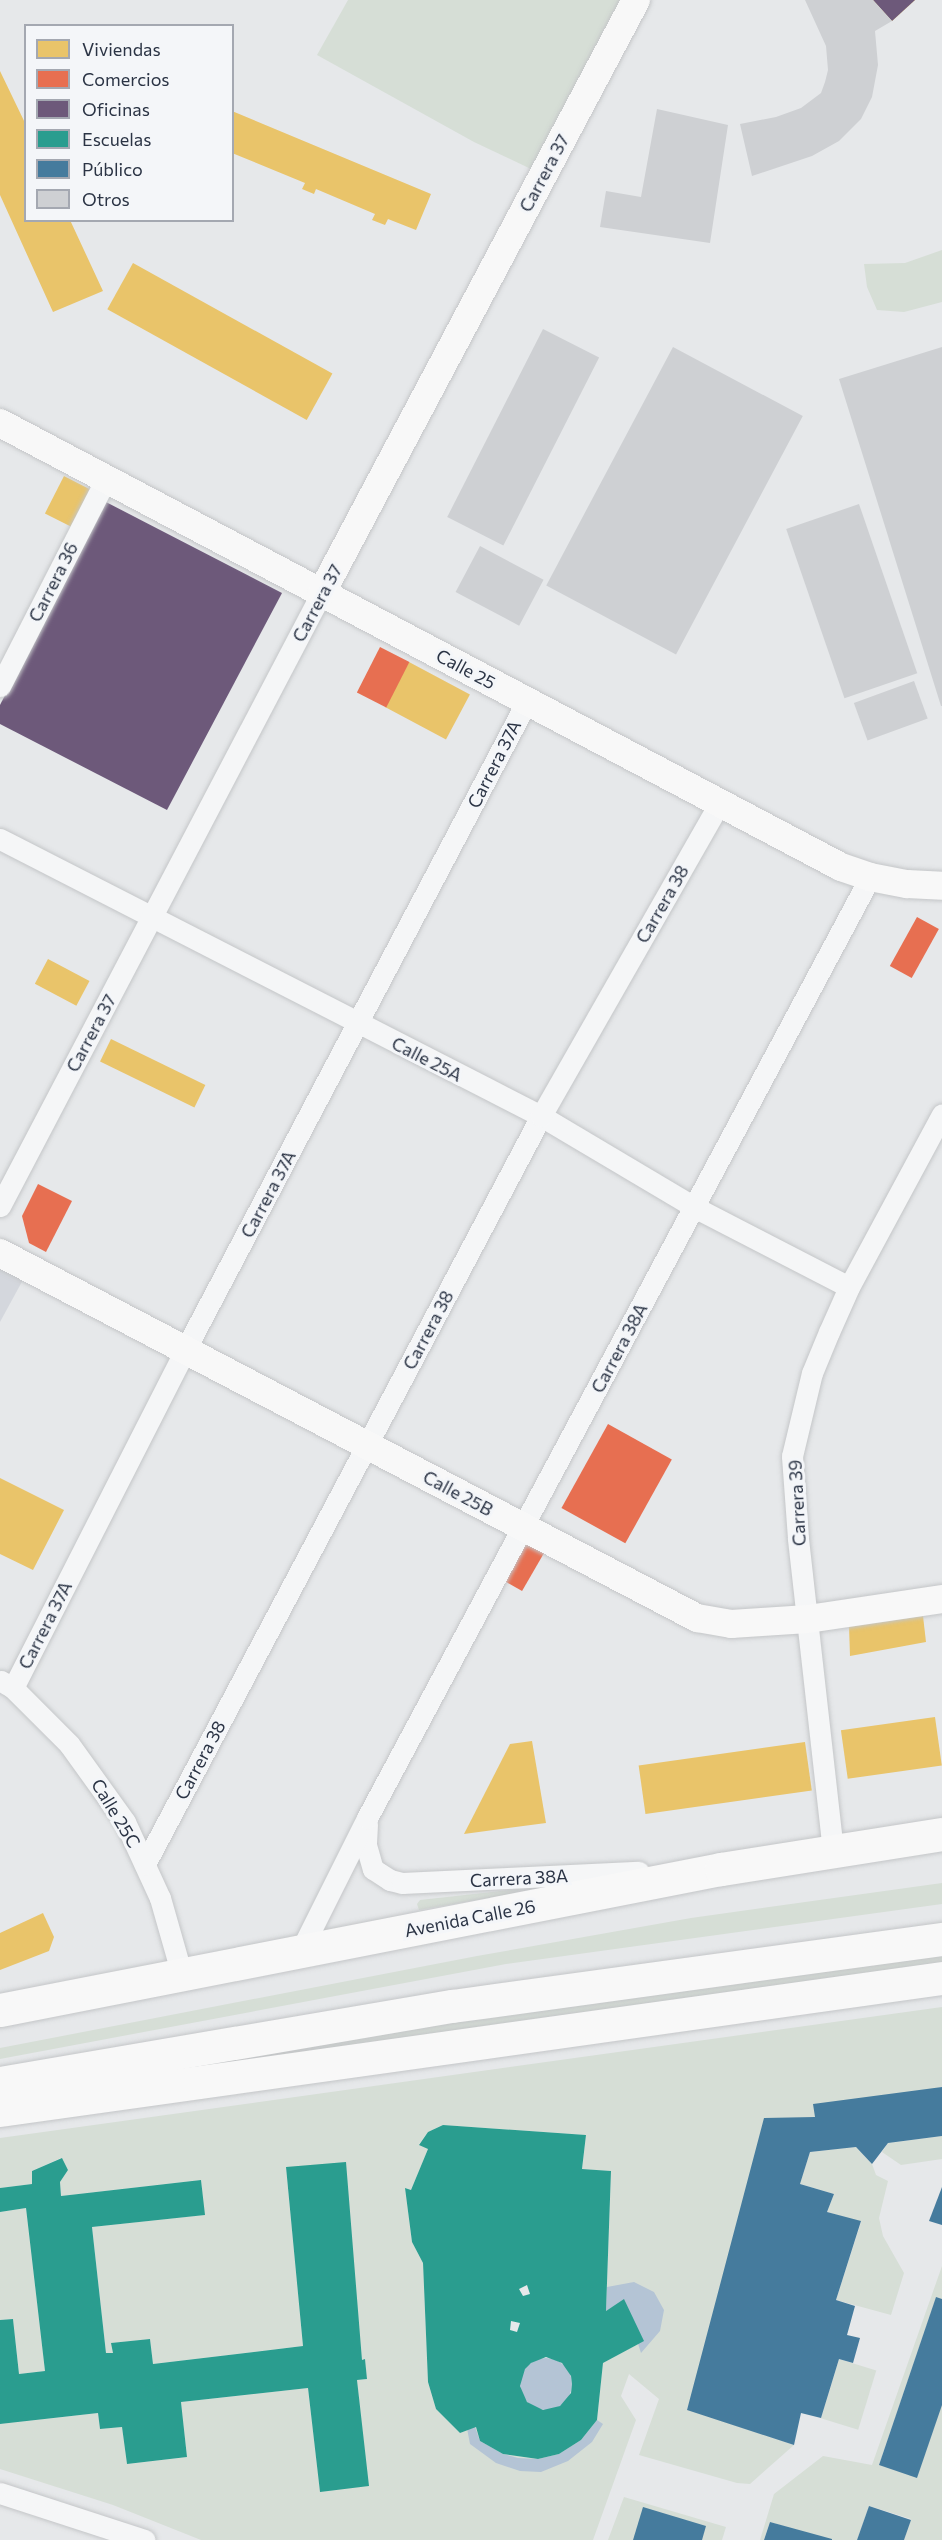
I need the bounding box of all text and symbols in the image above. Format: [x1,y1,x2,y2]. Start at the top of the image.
legend [24,24,234,222]
text: Viviendas [82,38,161,60]
text: Comercios [82,68,169,90]
text: Oficinas [82,98,150,120]
text: Escuelas [82,128,151,150]
street label: Carrera 37 [515,130,573,216]
text: Público [82,158,143,180]
text: Otros [82,188,130,210]
street label: Carrera 36 [24,539,82,625]
street label: Carrera 37 [288,560,346,646]
street label: Calle 25 [433,644,499,694]
street label: Carrera 37A [463,716,525,812]
street label: Carrera 38 [631,861,693,947]
street label: Carrera 37 [62,990,120,1076]
street label: Calle 25A [388,1032,466,1086]
street label: Carrera 37A [236,1147,300,1241]
street label: Carrera 38 [398,1287,458,1373]
street label: Carrera 38A [586,1299,652,1397]
street label: Carrera 39 [784,1459,810,1547]
street label: Calle 25B [419,1466,497,1520]
street label: Carrera 37A [14,1577,76,1673]
street label: Carrera 38 [170,1717,230,1803]
street label: Calle 25C [87,1775,145,1851]
street label: Carrera 38A [469,1865,569,1891]
street label: Avenida Calle 26 [403,1895,537,1941]

